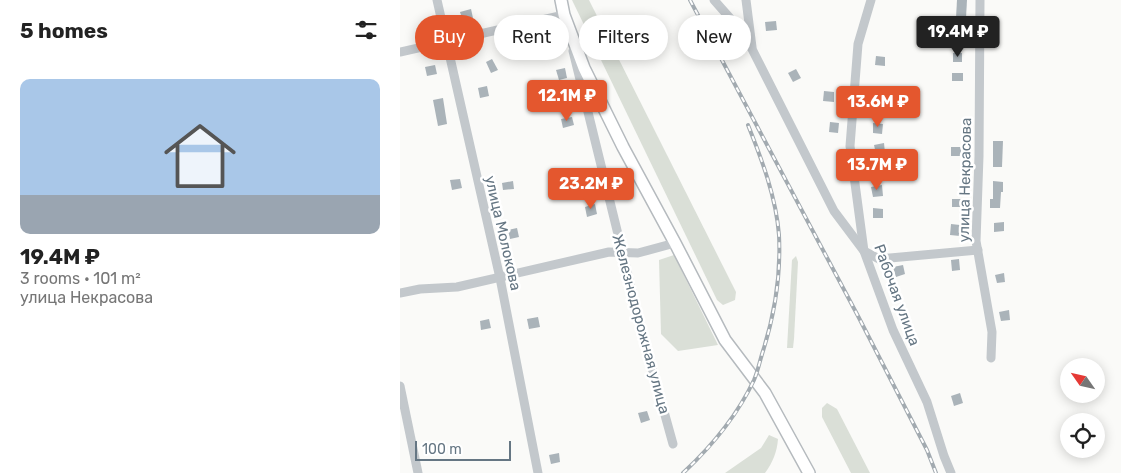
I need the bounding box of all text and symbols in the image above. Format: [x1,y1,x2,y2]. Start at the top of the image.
chip: Buy [415,15,484,60]
chip: Rent [494,15,569,60]
chip: Filters [579,15,668,60]
chip: New [678,15,751,60]
pin: 19.4M ₽ [912,15,1004,58]
icon: filters [352,16,380,44]
text: 5 homes [20,18,108,43]
text: 19.4M ₽ [928,22,988,41]
pin: 12.1M ₽ [521,80,613,122]
text: 12.1M ₽ [538,86,596,105]
pin: 13.6M ₽ [832,86,924,128]
text: 13.6M ₽ [847,92,909,111]
icon: home [155,111,245,201]
street label: улица Некрасова [955,117,975,243]
pin: 13.7M ₽ [831,148,923,191]
text: 13.7M ₽ [847,155,907,174]
pin: 23.2M ₽ [545,168,637,210]
street label: улица Молокова [481,174,525,292]
text: 23.2M ₽ [559,174,623,193]
street label: Железнодорожная улица [608,232,674,416]
street label: Рабочая улица [870,242,924,348]
text: 19.4M ₽ [20,244,100,269]
text: 3 rooms · 101 m² [20,269,141,288]
text: улица Некрасова [20,288,153,307]
north arrow [1060,358,1105,402]
map controls [1060,358,1105,458]
button: locate [1060,413,1105,458]
scale bar [415,438,511,461]
text: 100 m [422,441,462,458]

